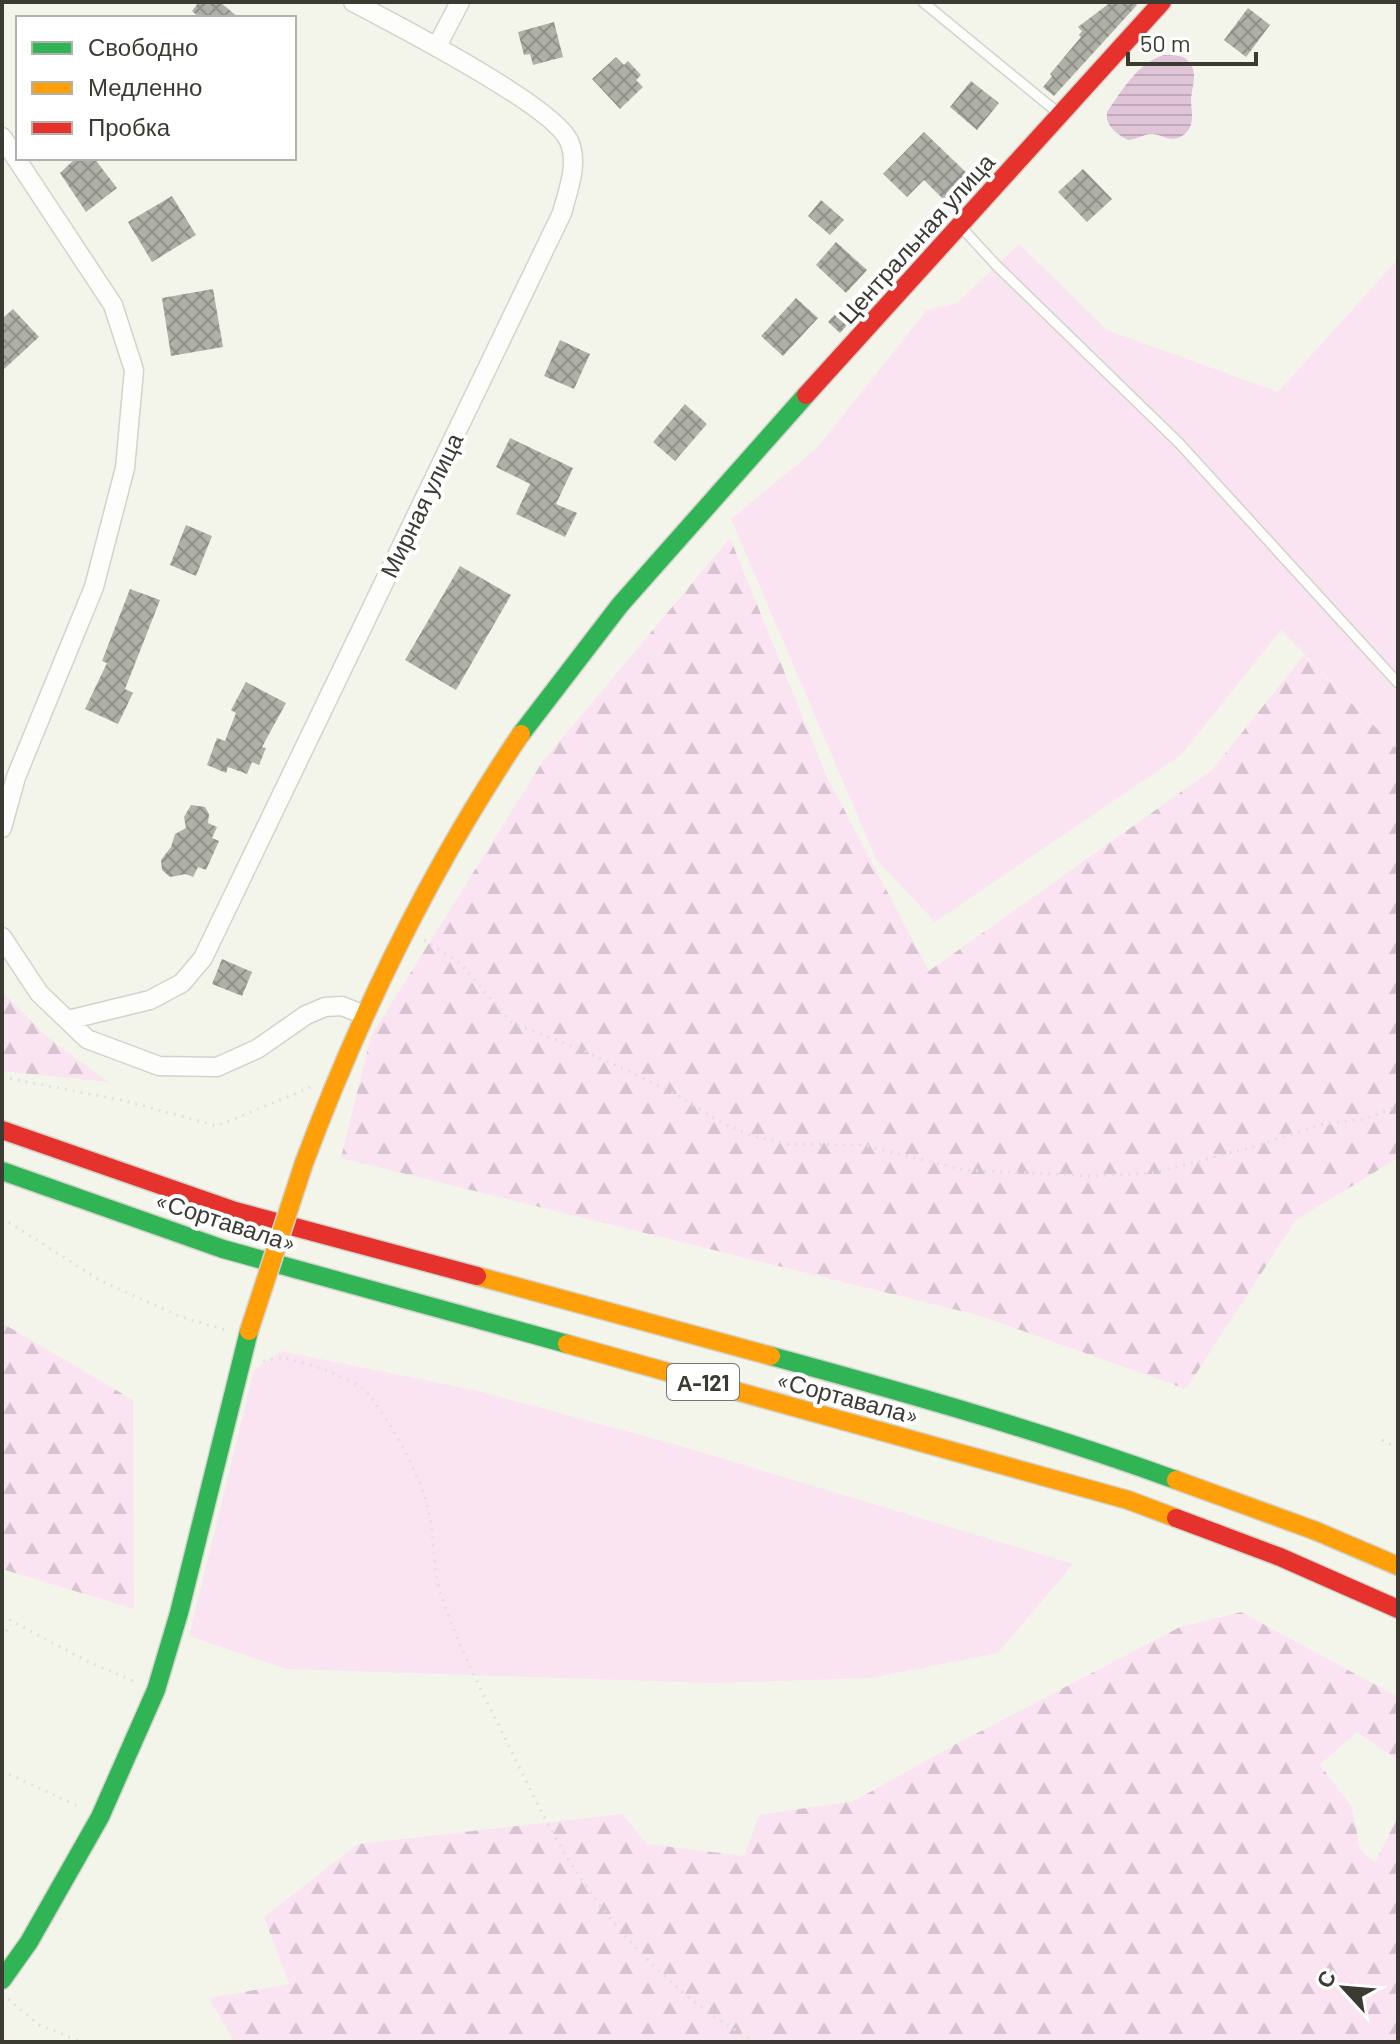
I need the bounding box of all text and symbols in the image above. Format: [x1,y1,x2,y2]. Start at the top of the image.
legend [16,16,296,160]
scale bar [1128,16,1256,66]
text: 50 m [1140,28,1191,57]
text: Свободно [88,32,198,61]
text: Медленно [88,72,202,101]
text: Пробка [88,112,171,141]
street label: Центральная улица [832,146,1000,329]
street label: Мирная улица [374,427,469,582]
street label: «Сортавала» [152,1185,300,1257]
road number: А-121 [667,1364,739,1400]
street label: «Сортавала» [773,1364,923,1430]
north arrow [1304,1948,1384,2028]
text: С [1310,1966,1340,1992]

